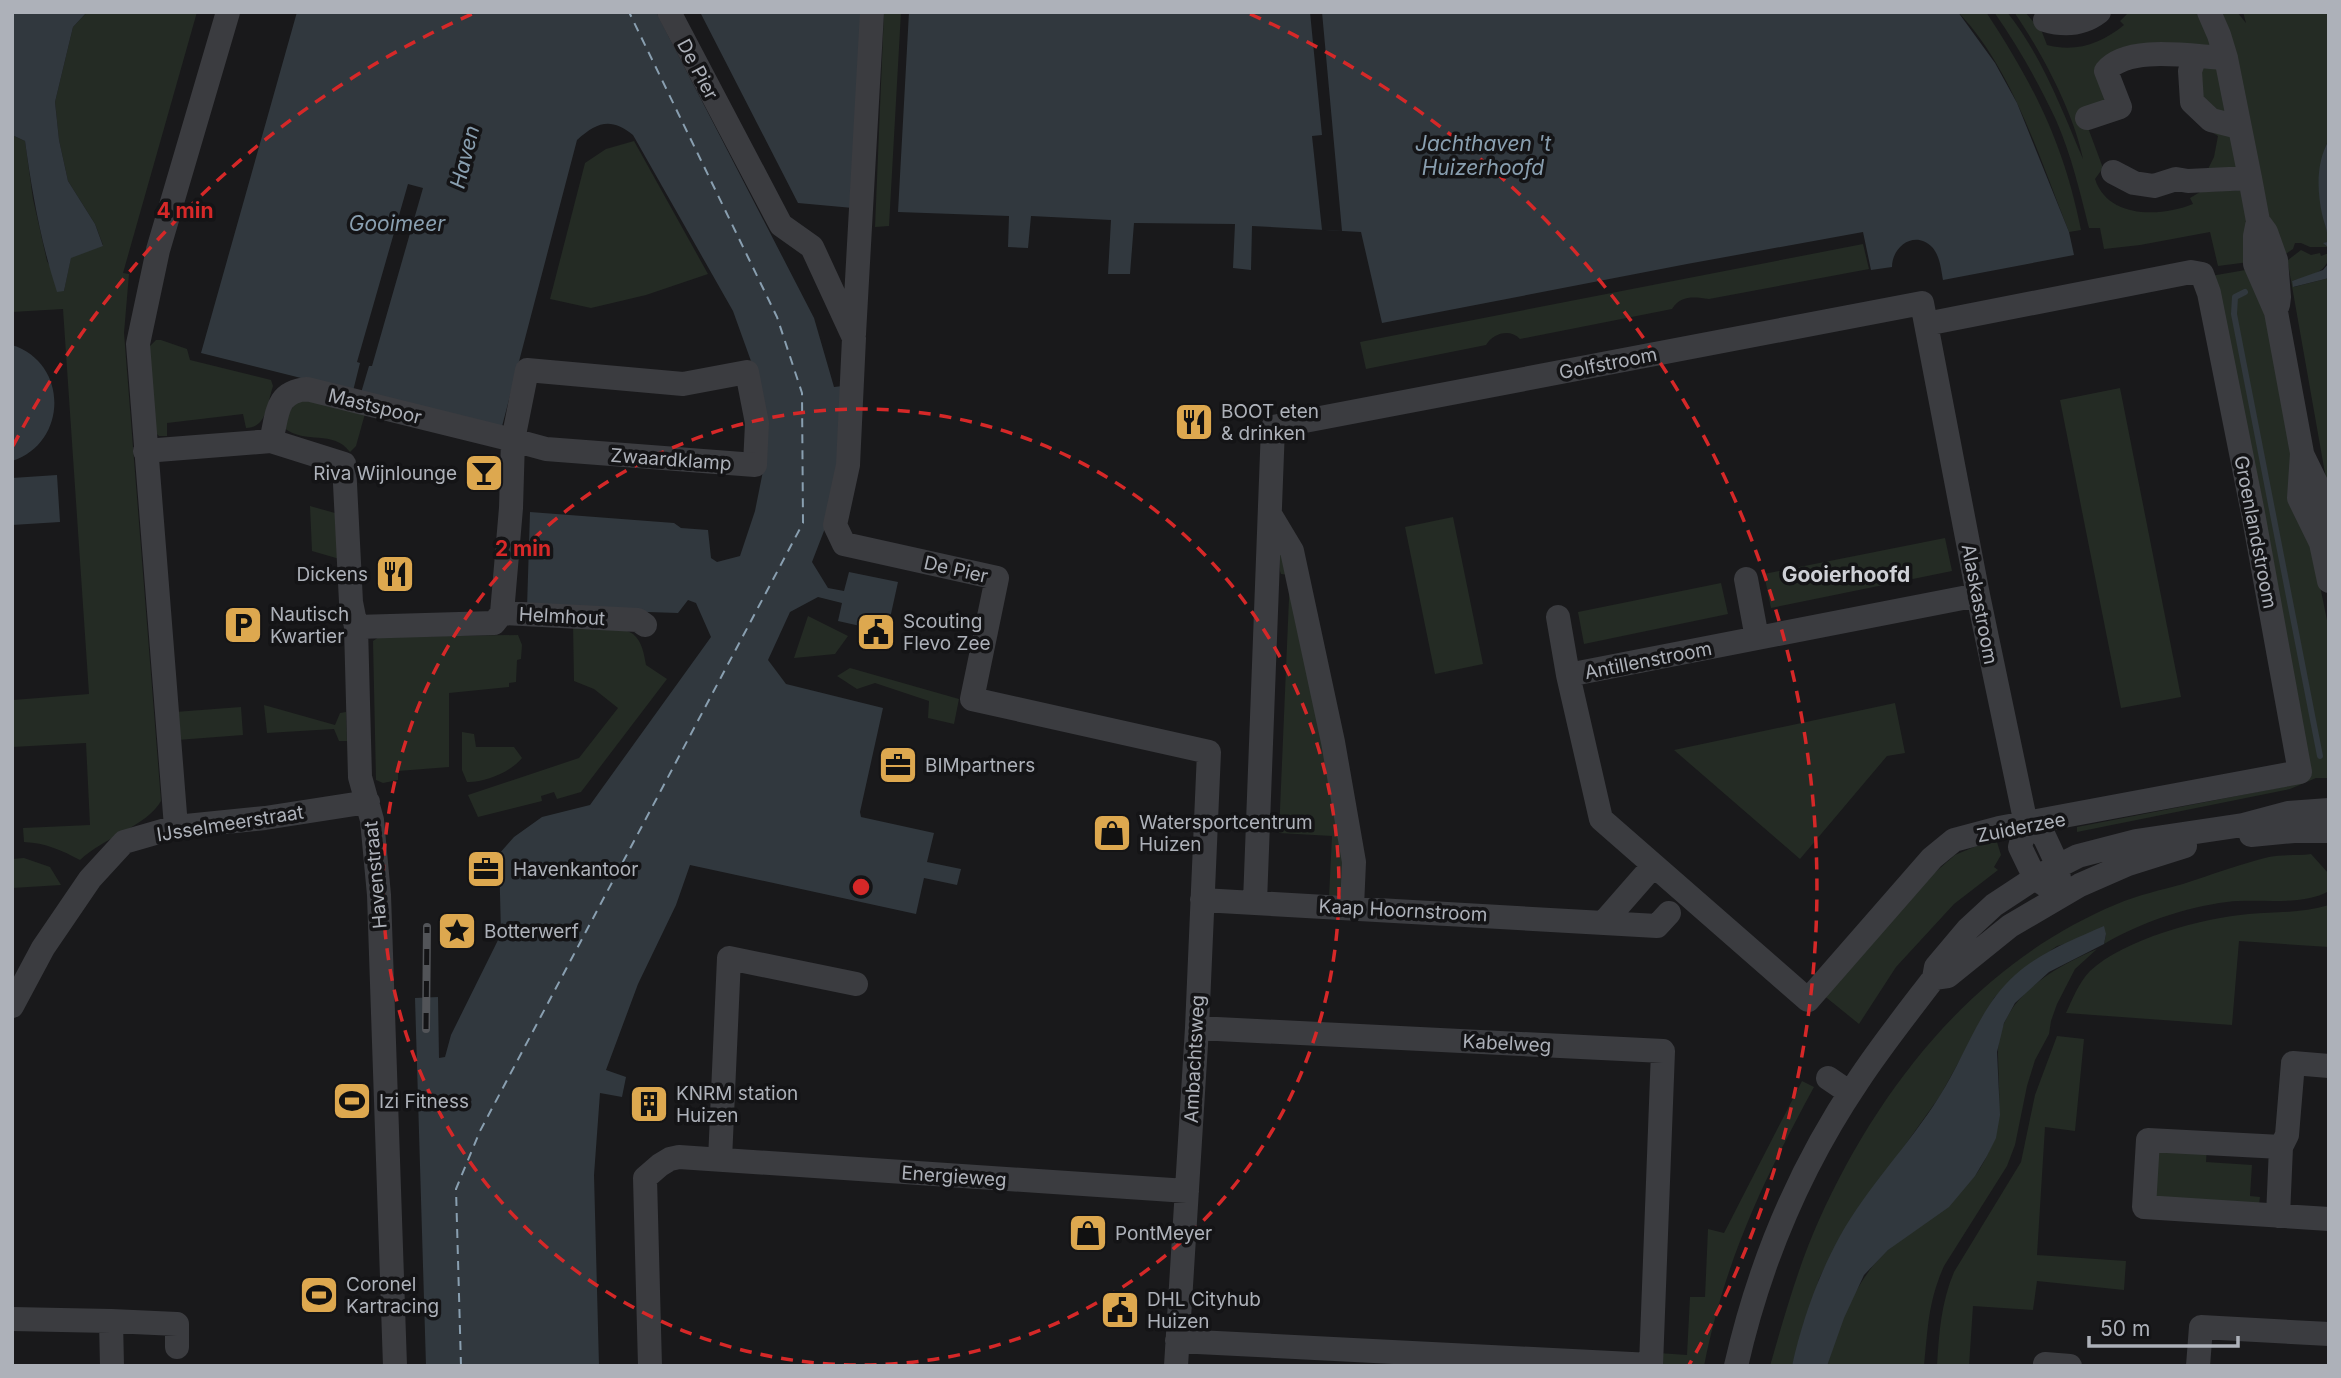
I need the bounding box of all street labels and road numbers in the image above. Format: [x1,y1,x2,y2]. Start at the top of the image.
street label: De Pier [672,35,723,103]
street label: Golfstroom [1557,343,1659,384]
street label: Mastspoor [326,384,424,429]
street label: Zwaardklamp [610,444,732,475]
street label: Groenlandstroom [2229,454,2282,611]
street label: Alaskastroom [1957,542,2002,666]
street label: De Pier [922,551,990,588]
street label: Helmhout [518,603,606,630]
street label: Antillenstroom [1583,637,1714,684]
street label: IJsselmeerstraat [155,801,305,846]
street label: Zuiderzee [1975,808,2067,847]
street label: Havenstraat [359,820,392,930]
street label: Kaap Hoornstroom [1318,895,1488,926]
street label: Ambachtsweg [1180,994,1209,1124]
street label: Kabelweg [1462,1030,1552,1057]
street label: Energieweg [901,1161,1007,1192]

